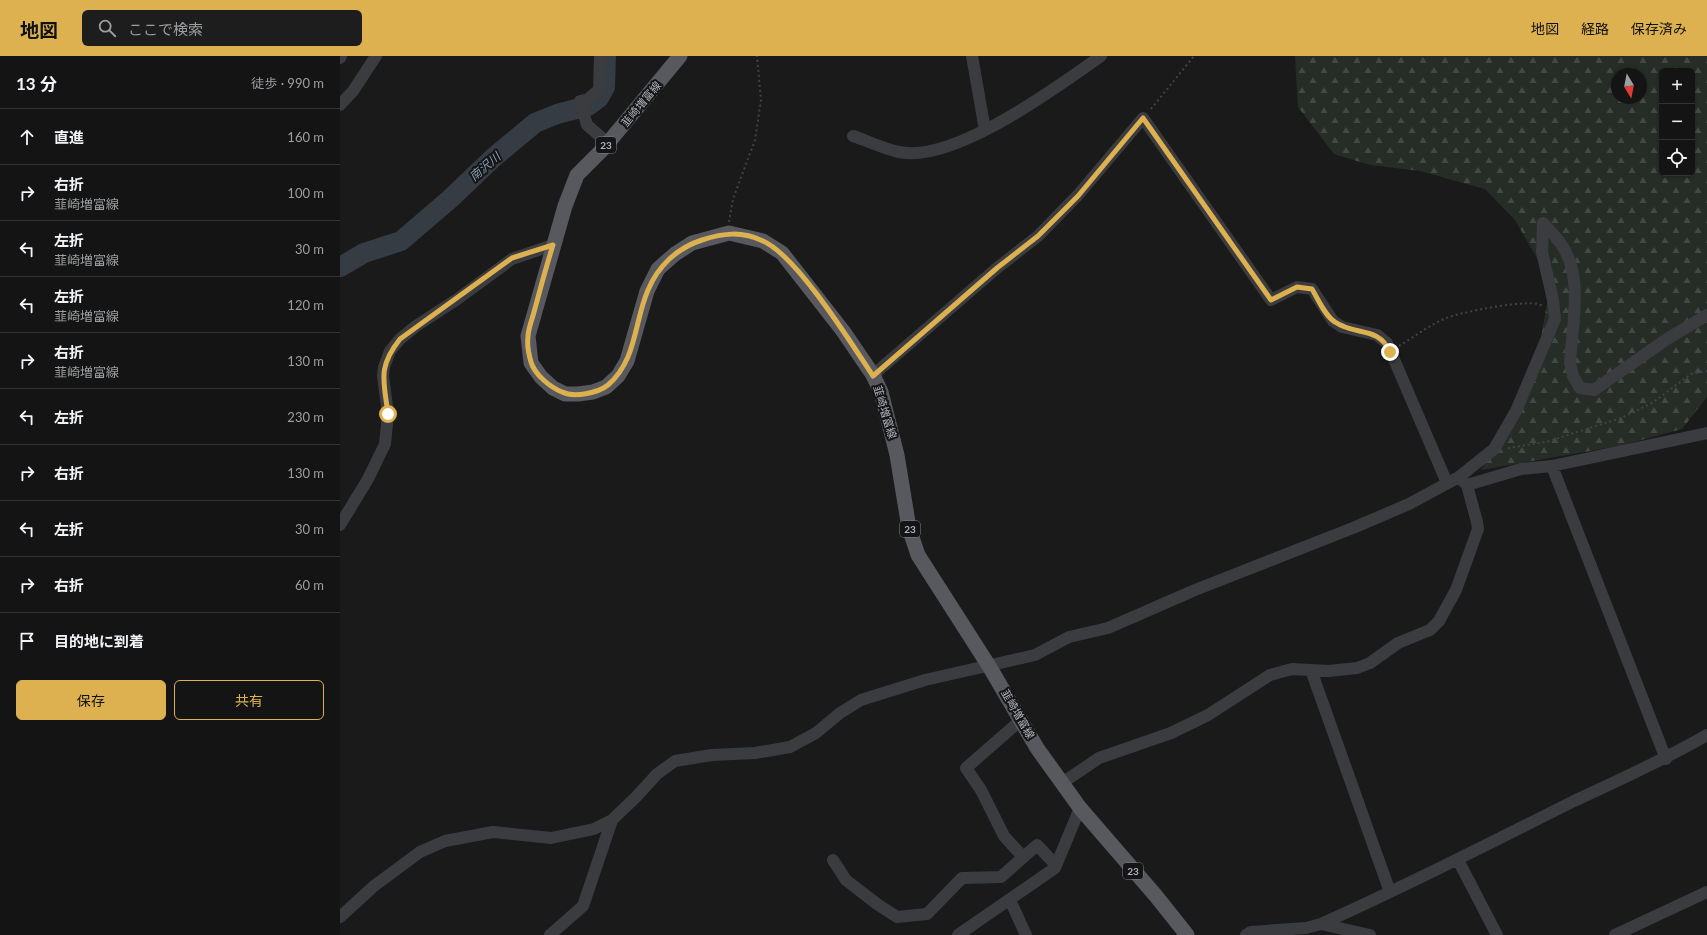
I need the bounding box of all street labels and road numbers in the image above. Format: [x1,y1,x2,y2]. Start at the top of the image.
street label: 韮崎増富線 [618,78,663,129]
road number: 23 [596,137,616,153]
street label: 韮崎増富線 [871,384,900,440]
road number: 23 [900,521,920,537]
street label: 韮崎増富線 [999,687,1038,741]
road number: 23 [1123,863,1143,879]

